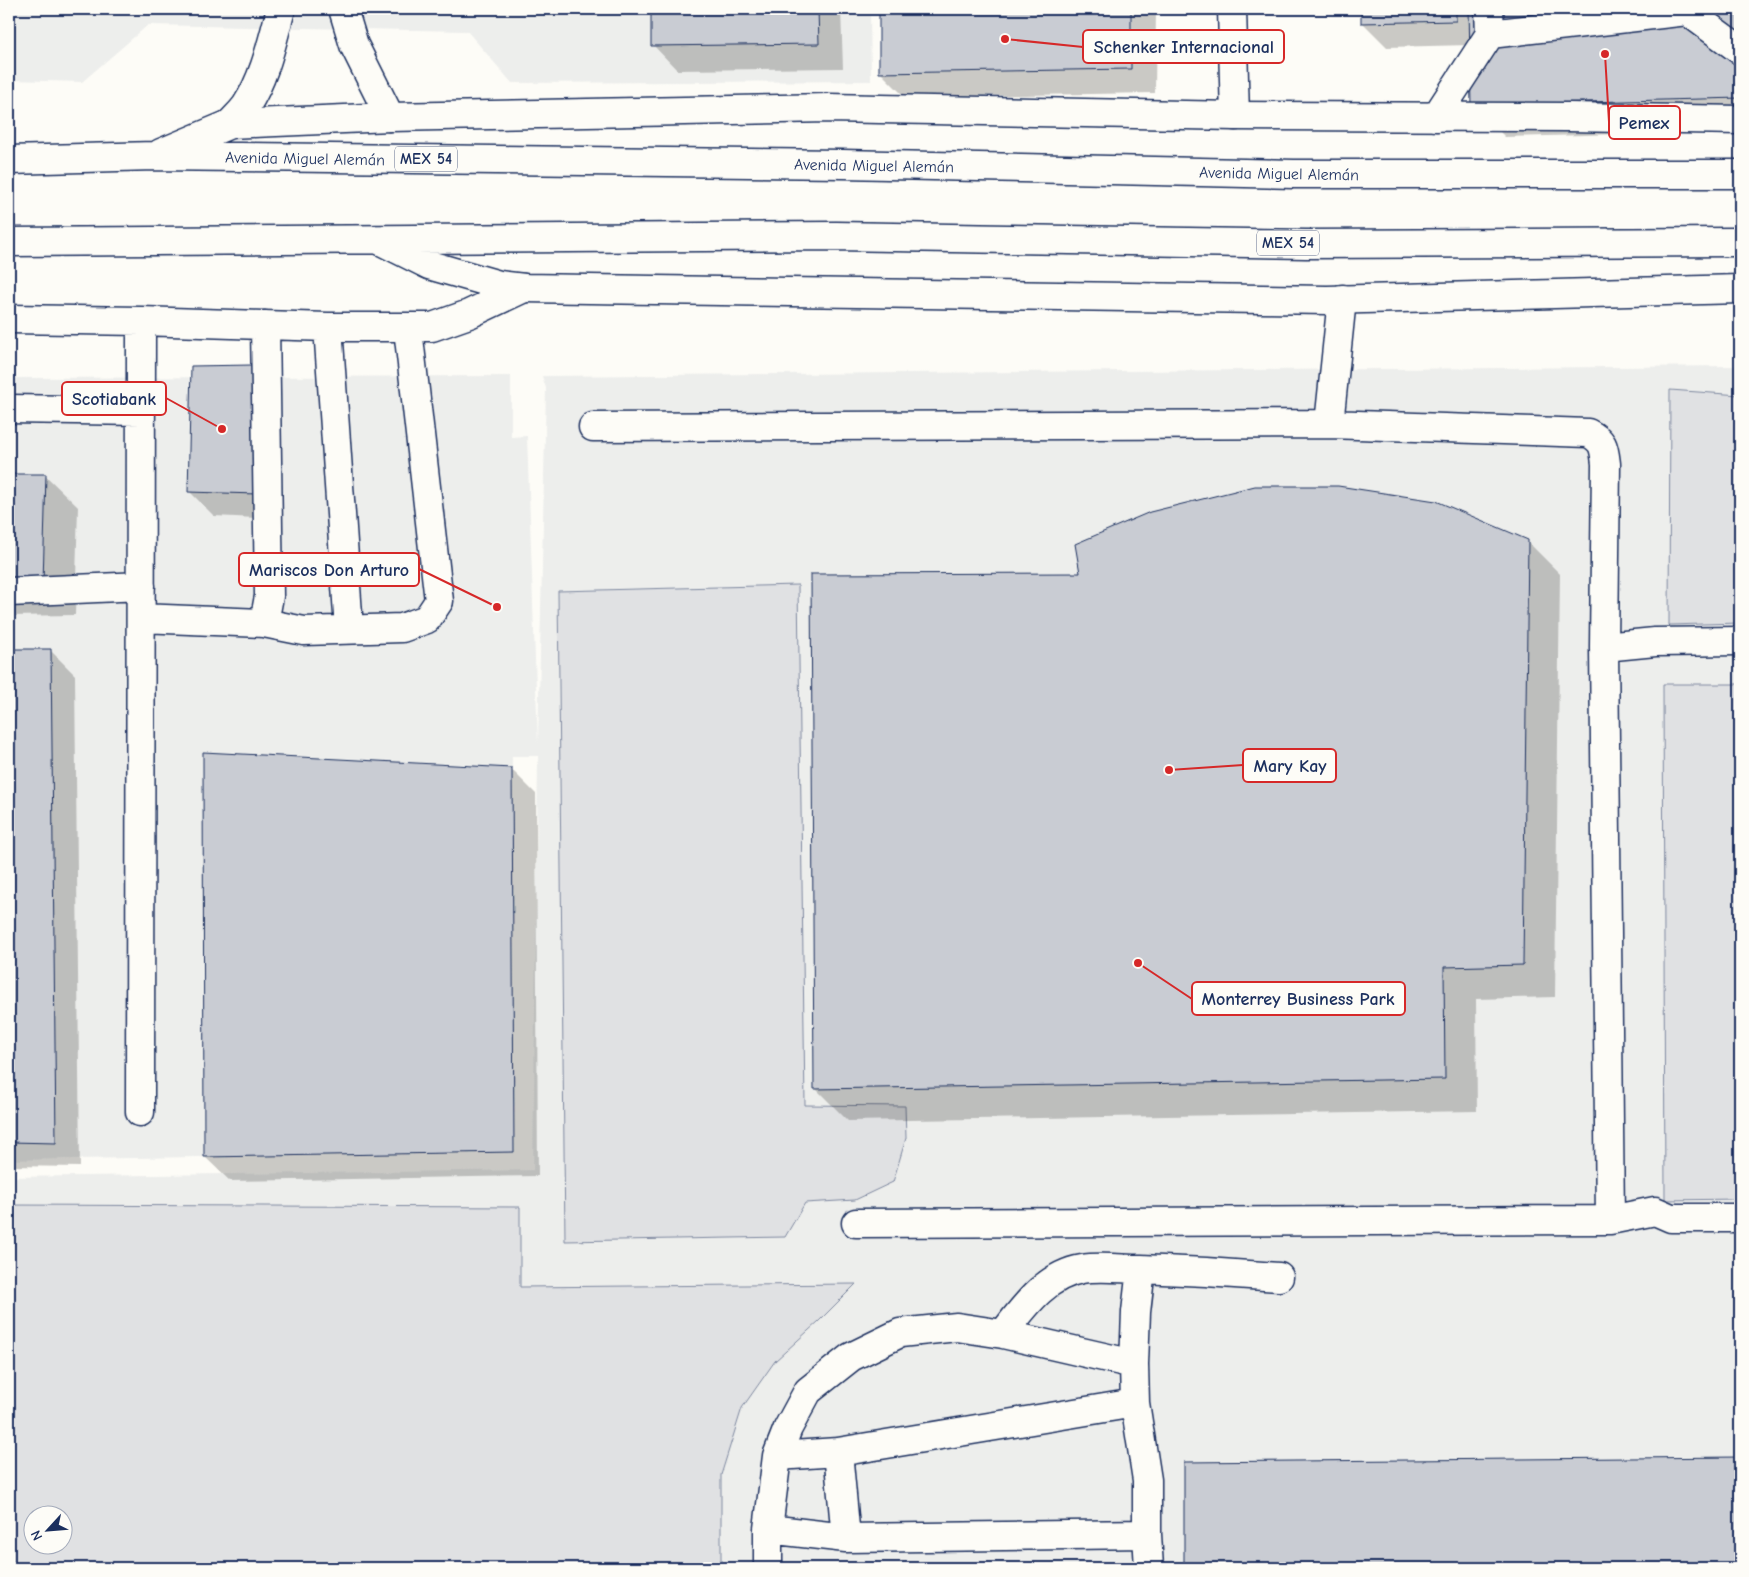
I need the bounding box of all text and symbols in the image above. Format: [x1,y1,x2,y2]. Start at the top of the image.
callout: Schenker Internacional [1083,30,1284,63]
text: Schenker Internacional [1094,37,1274,58]
callout: Pemex [1609,106,1680,139]
text: Pemex [1619,113,1670,134]
road number: MEX 54 [395,146,457,172]
street label: Avenida Miguel Alemán [225,149,385,169]
street label: Avenida Miguel Alemán [794,156,954,176]
street label: Avenida Miguel Alemán [1199,164,1359,184]
road number: MEX 54 [1257,230,1319,256]
callout: Scotiabank [62,382,166,415]
text: Scotiabank [72,389,156,410]
callout: Mariscos Don Arturo [239,553,419,586]
text: Mariscos Don Arturo [249,560,409,581]
callout: Mary Kay [1243,749,1336,782]
text: Mary Kay [1253,756,1327,777]
callout: Monterrey Business Park [1192,982,1405,1015]
text: Monterrey Business Park [1201,989,1395,1010]
north arrow [22,1504,72,1554]
text: N [27,1528,46,1543]

